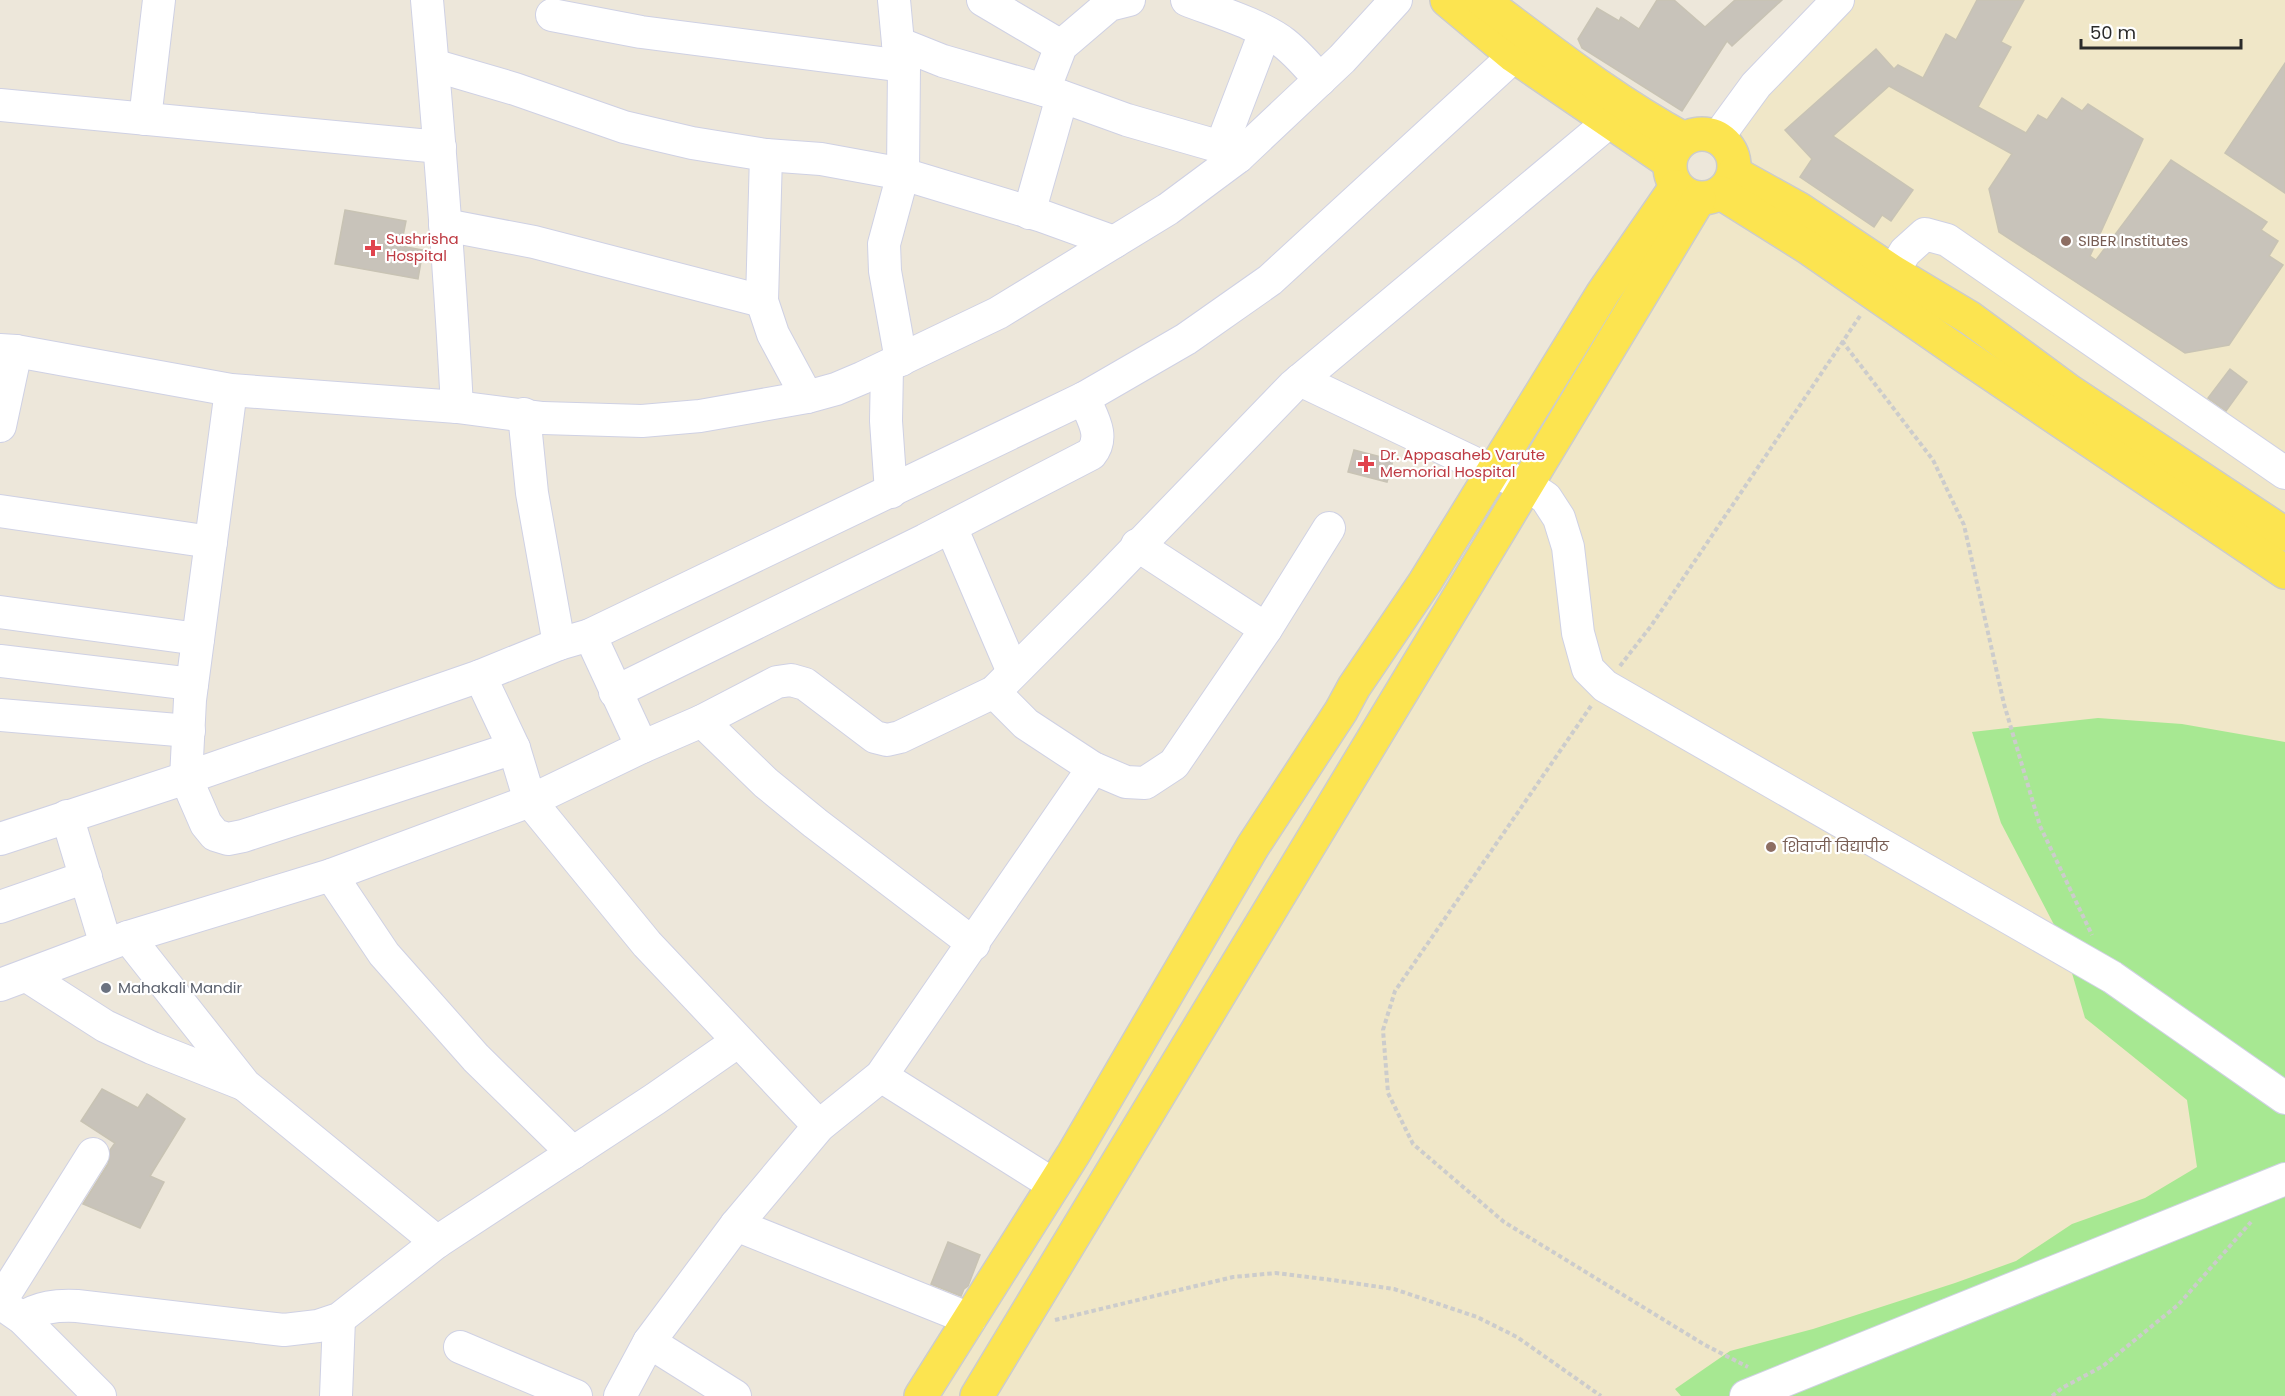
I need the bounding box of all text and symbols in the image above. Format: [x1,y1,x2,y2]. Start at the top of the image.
scale bar [2081,12,2242,50]
text: 50 m [2090,20,2136,45]
place label: Sushrisha Hospital [386,228,459,266]
place label: SIBER Institutes [2078,230,2189,251]
marker: SIBER Institutes [2059,234,2073,248]
marker: Sushrisha Hospital [364,239,382,257]
place label: Dr. Appasaheb Varute Memorial Hospital [1380,444,1545,482]
marker: Dr. Appasaheb Varute Memorial Hospital [1357,455,1375,473]
place label: शिवाजी विद्यापीठ [1782,836,1890,857]
marker: शिवाजी विद्यापीठ [1764,840,1778,854]
place label: Mahakali Mandir [118,977,243,998]
marker: Mahakali Mandir [99,981,113,995]

